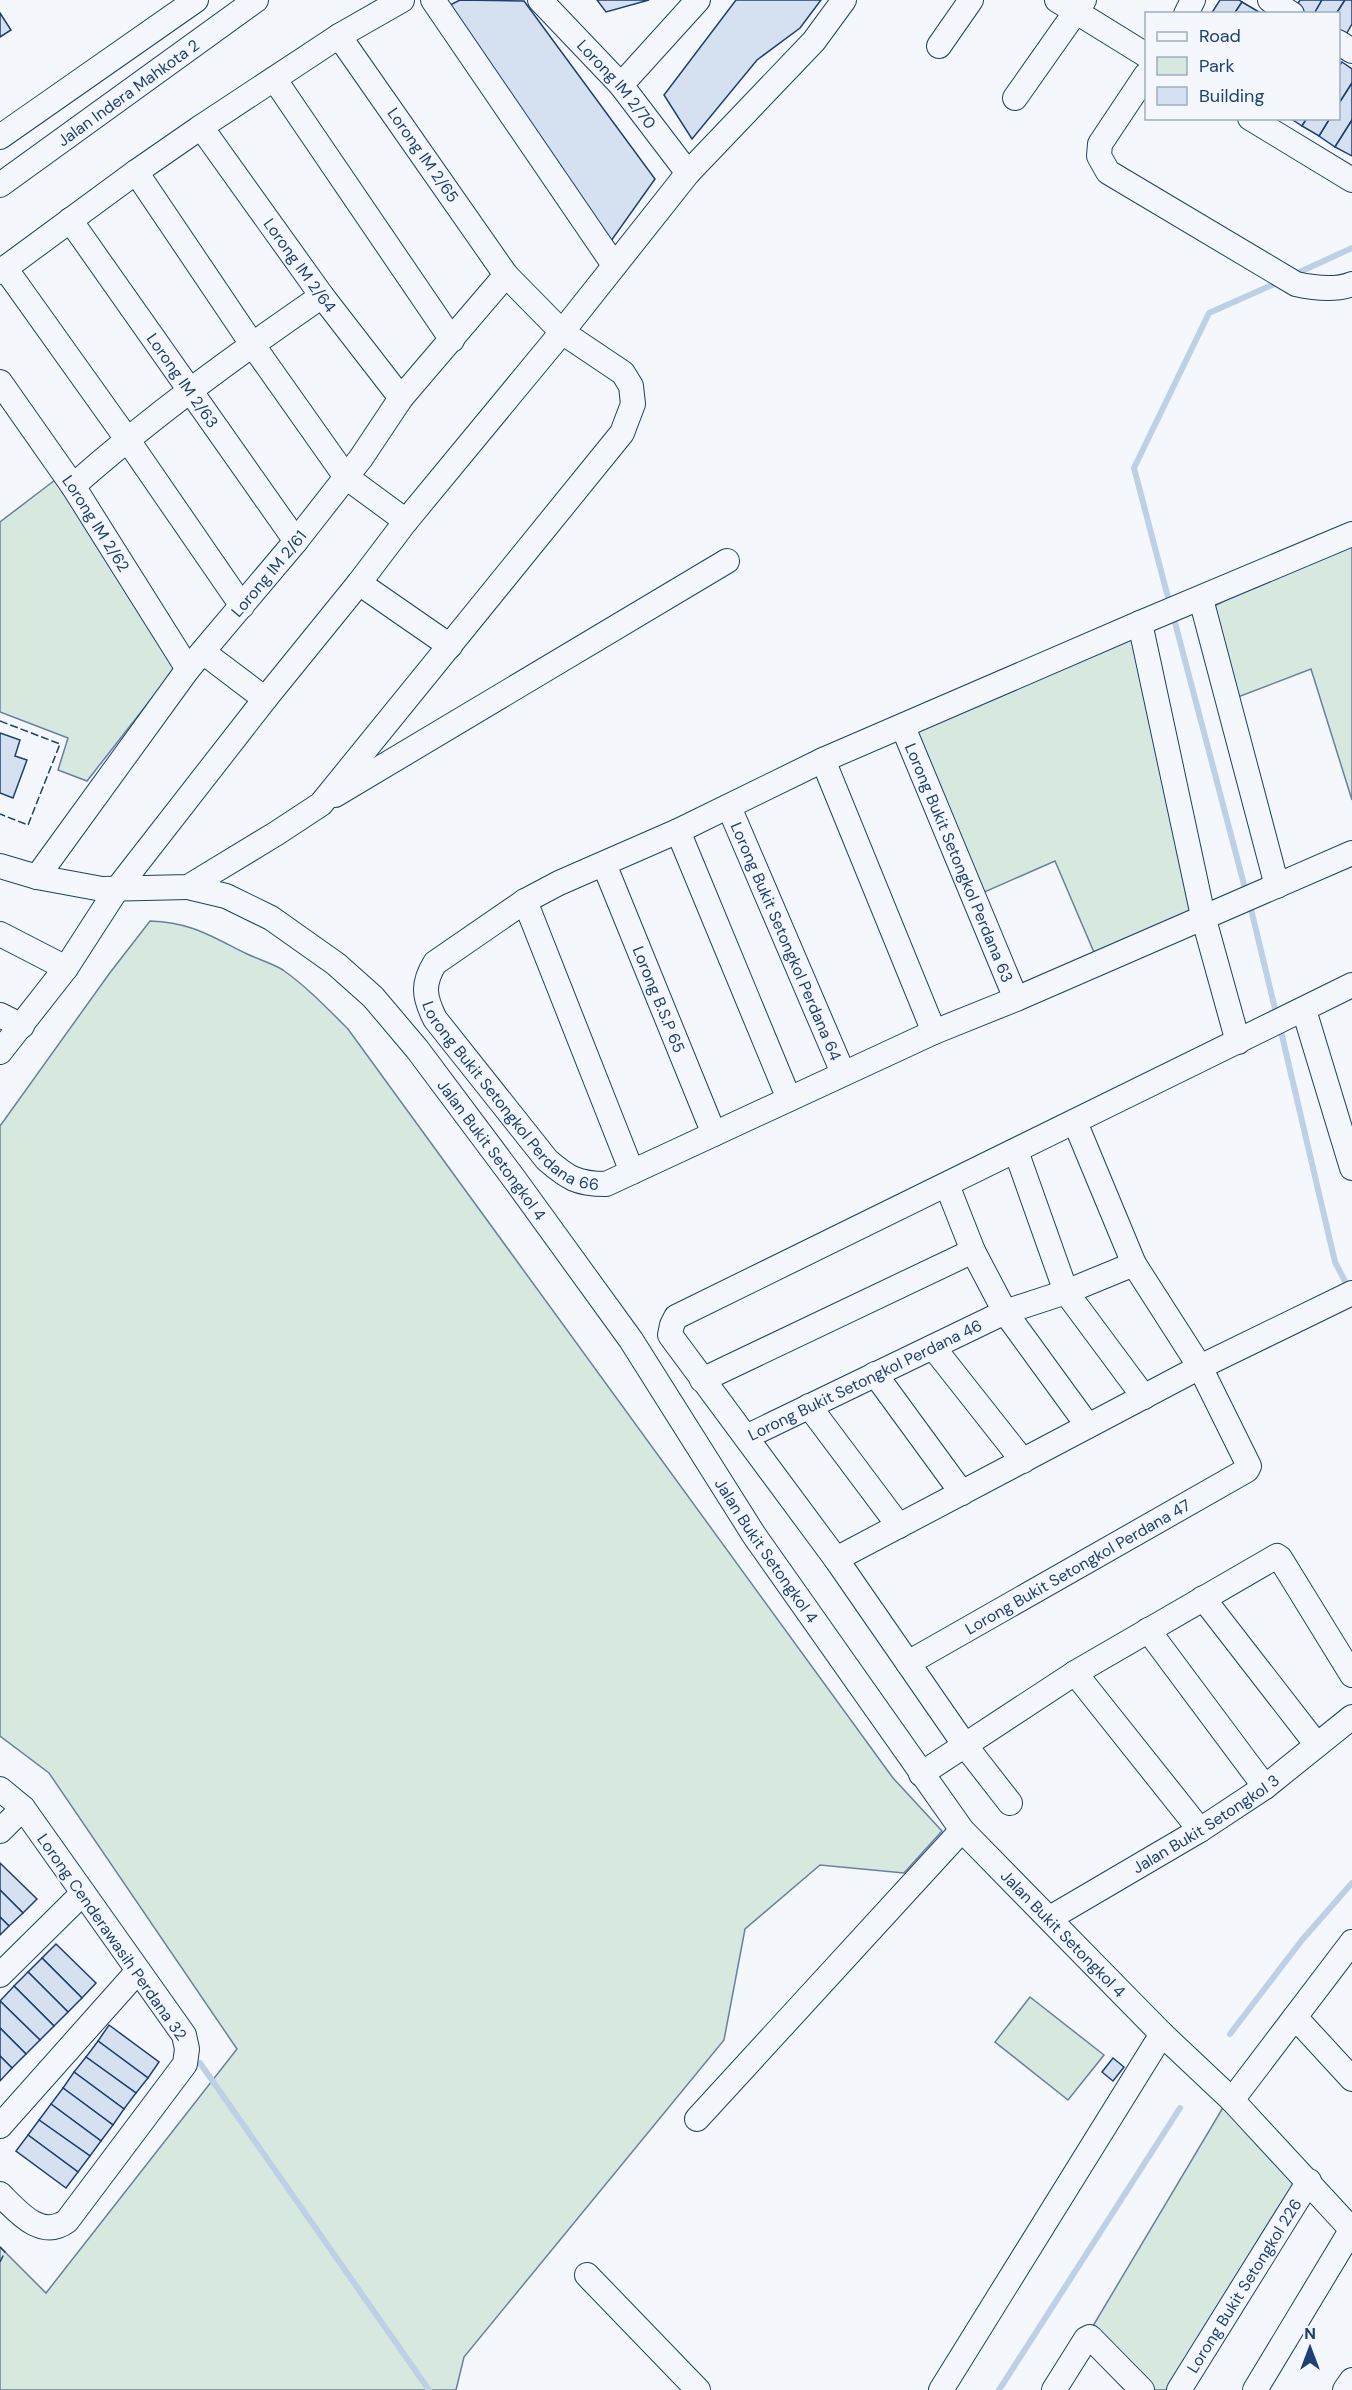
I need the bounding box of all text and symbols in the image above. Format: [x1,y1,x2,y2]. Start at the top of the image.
legend [1145,12,1340,120]
text: Road [1199,24,1241,48]
street label: Jalan Indera Mahkota 2 [53,34,203,151]
street label: Lorong IM 2/70 [573,35,661,133]
text: Park [1199,54,1235,78]
text: Building [1199,84,1264,108]
street label: Lorong IM 2/65 [383,104,463,206]
street label: Lorong IM 2/64 [259,214,341,317]
street label: Lorong IM 2/63 [142,329,223,432]
street label: Lorong IM 2/62 [58,471,135,576]
street label: Lorong IM 2/61 [226,526,311,621]
street label: Lorong Bukit Setongkol Perdana 63 [900,740,1018,985]
street label: Lorong Bukit Setongkol Perdana 64 [726,819,847,1064]
street label: Lorong B.S.P 65 [628,943,690,1056]
street label: Lorong Bukit Setongkol Perdana 66 [418,998,600,1194]
street label: Jalan Bukit Setongkol 4 [433,1075,551,1224]
street label: Lorong Bukit Setongkol Perdana 46 [744,1314,985,1445]
street label: Jalan Bukit Setongkol 4 [710,1474,823,1627]
street label: Lorong Bukit Setongkol Perdana 47 [961,1494,1194,1639]
street label: Jalan Bukit Setongkol 3 [1128,1769,1283,1878]
street label: Lorong Cenderawasih Perdana 32 [32,1830,192,2044]
street label: Jalan Bukit Setongkol 4 [996,1865,1131,2002]
street label: Lorong Bukit Setongkol 226 [1182,2194,1306,2377]
north arrow [1280,2318,1340,2378]
text: N [1304,2323,1316,2344]

